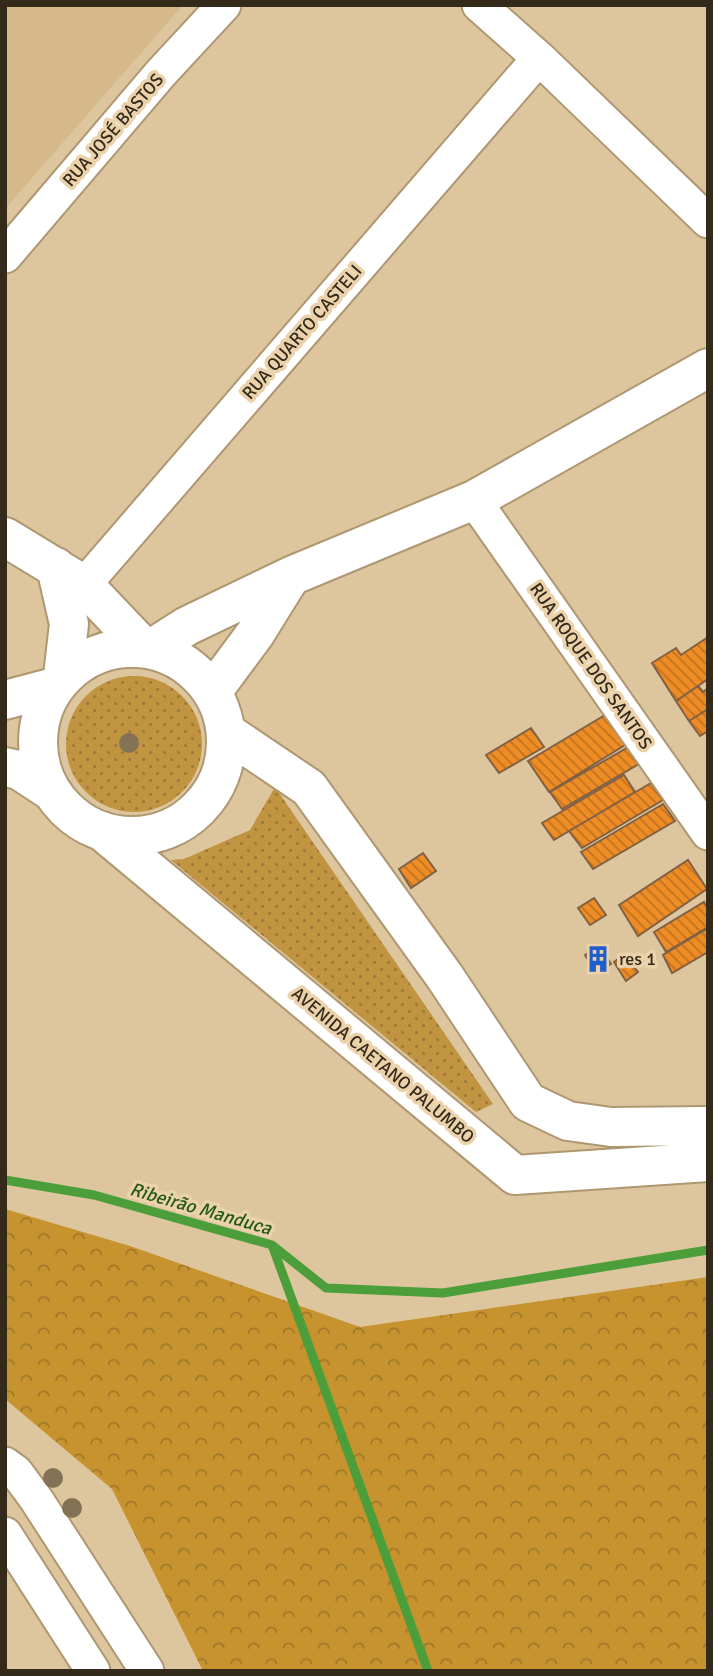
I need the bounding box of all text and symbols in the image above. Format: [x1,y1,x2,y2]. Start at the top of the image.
street label: RUA JOSÉ BASTOS [58,69,168,191]
street label: RUA QUARTO CASTELI [237,260,367,404]
street label: RUA ROQUE DOS SANTOS [525,578,657,754]
building icon: res 1 [583,944,613,974]
place label: res 1 [619,948,656,970]
street label: AVENIDA CAETANO PALUMBO [287,982,479,1148]
water label: Ribeirão Manduca [127,1177,276,1241]

